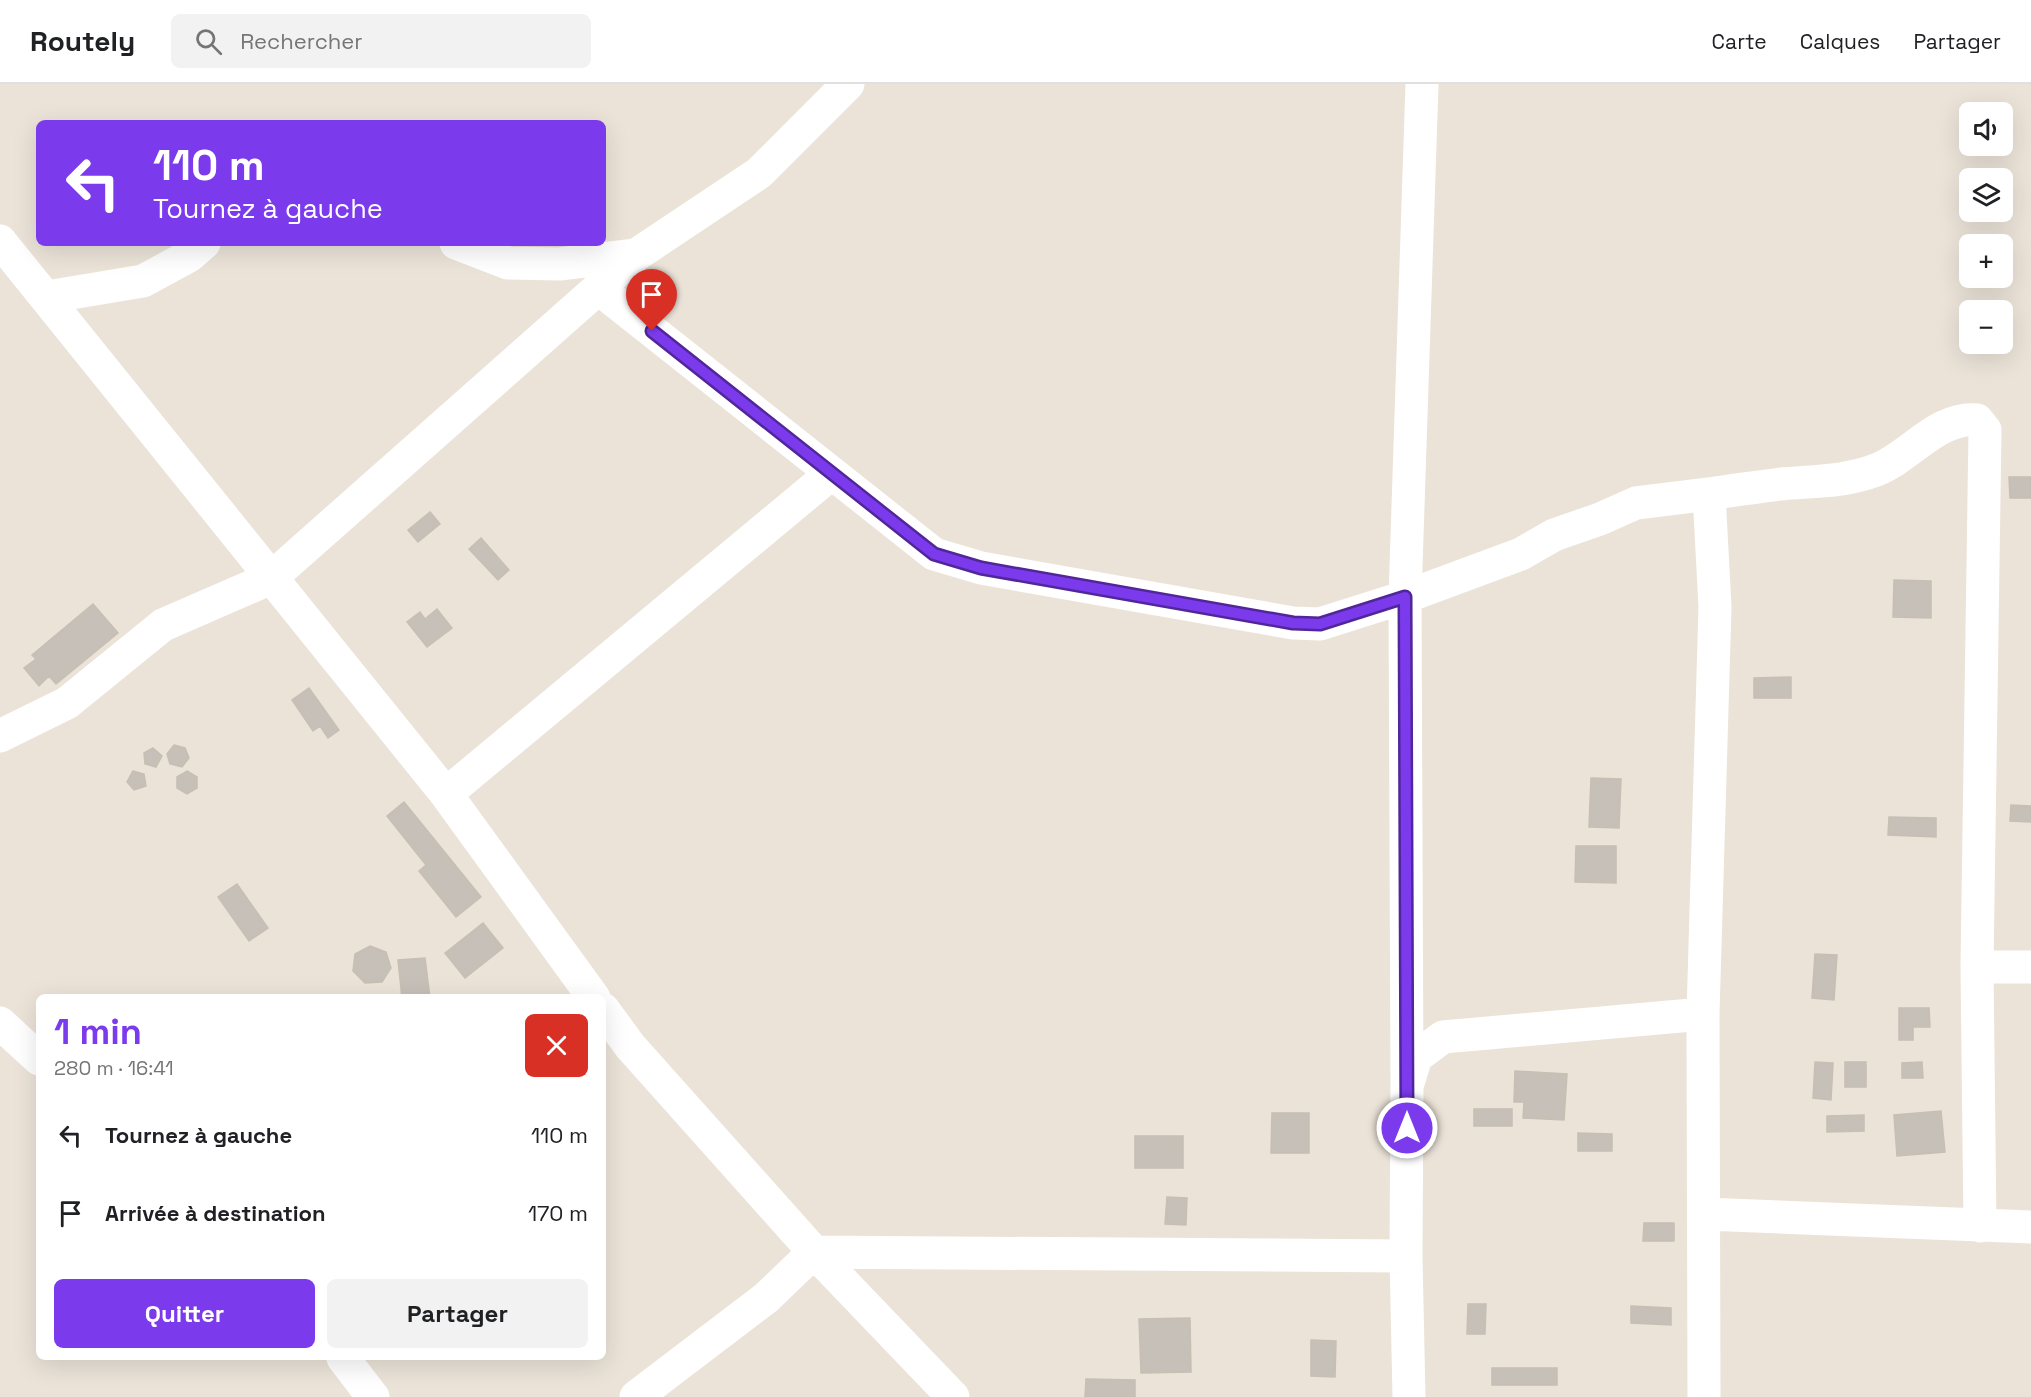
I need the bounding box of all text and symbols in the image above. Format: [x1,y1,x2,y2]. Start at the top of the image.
search box [171,14,591,68]
text: Routely [30,23,135,59]
icon: search [192,25,225,58]
text: Rechercher [240,27,363,55]
text: Carte [1712,28,1767,55]
text: Calques [1800,28,1880,55]
text: Partager [1913,28,2001,55]
map controls [1959,102,2013,354]
button: sound [1959,102,2013,156]
text: 110 m [153,139,265,192]
icon: left [54,144,132,222]
button: layers [1959,168,2013,222]
text: Tournez à gauche [153,191,383,226]
button: + [1959,234,2013,288]
pin [626,269,677,331]
icon: arrive [635,278,668,311]
button: − [1959,300,2013,354]
text: 1 min [54,1009,142,1055]
button: close [525,1014,588,1077]
text: 280 m · 16:41 [54,1055,174,1081]
position arrow [1375,1096,1439,1160]
icon: left [54,1119,87,1152]
text: Tournez à gauche [105,1121,292,1149]
text: 110 m [531,1121,588,1149]
icon: arrive [54,1197,87,1230]
text: Arrivée à destination [105,1199,326,1227]
text: 170 m [528,1199,588,1227]
button: Quitter [54,1279,315,1348]
button: Partager [327,1279,588,1348]

